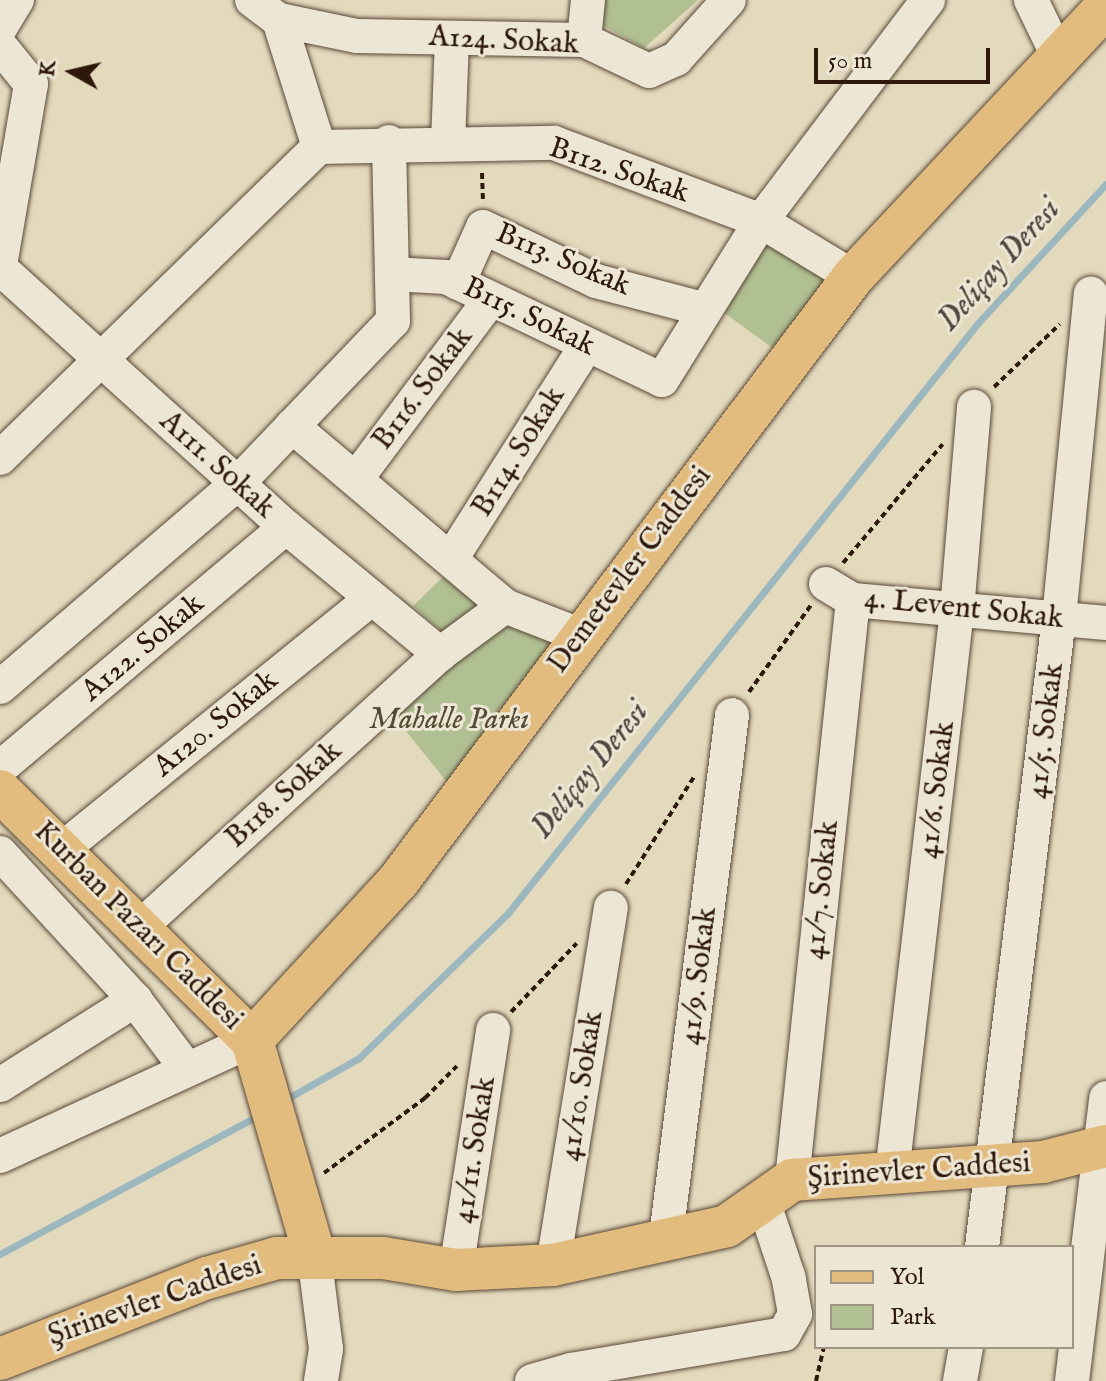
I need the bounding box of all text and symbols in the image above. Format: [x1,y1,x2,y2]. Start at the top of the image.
street label: A124. Sokak [428,19,580,63]
north arrow [32,32,112,112]
scale bar [818,32,994,82]
text: 50 m [828,46,872,77]
text: K [33,59,63,78]
street label: B112. Sokak [544,130,694,212]
water label: Deliçay Deresi [930,192,1070,340]
street label: B113. Sokak [490,216,636,304]
street label: B115. Sokak [457,270,601,364]
street label: B116. Sokak [365,321,481,457]
street label: B114. Sokak [465,380,573,524]
street label: A111. Sokak [152,404,282,526]
street label: Demetevler Caddesi [540,459,720,681]
street label: 4. Levent Sokak [863,581,1065,637]
street label: A122. Sokak [74,586,212,710]
street label: 41/5. Sokak [1020,661,1072,801]
street label: A120. Sokak [146,663,286,785]
water label: Deliçay Deresi [524,695,658,847]
park label: Mahalle Parkı [369,702,529,738]
street label: 41/6. Sokak [911,719,963,861]
street label: B118. Sokak [219,734,349,856]
street label: Kurban Pazarı Caddesi [26,814,250,1038]
street label: 41/7. Sokak [797,819,847,961]
street label: 41/9. Sokak [673,905,725,1047]
street label: 41/10. Sokak [552,1008,612,1164]
street label: 41/11. Sokak [446,1074,504,1226]
street label: Şirinevler Caddesi [806,1145,1032,1197]
legend [814,1245,1074,1349]
street label: Şirinevler Caddesi [43,1248,267,1354]
text: Yol [890,1262,924,1293]
text: Park [890,1302,936,1333]

